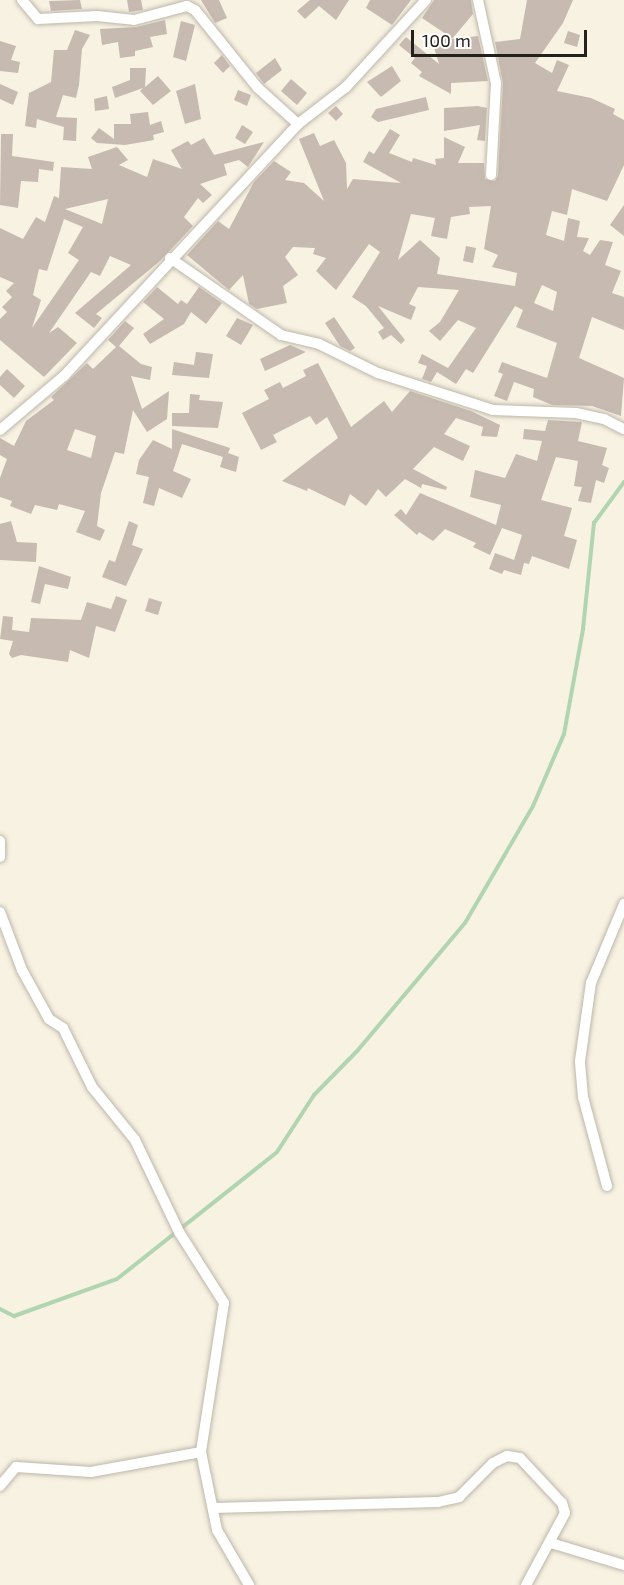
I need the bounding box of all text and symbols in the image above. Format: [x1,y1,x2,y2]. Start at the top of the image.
scale bar [414,18,590,56]
text: 100 m [422,29,471,51]

